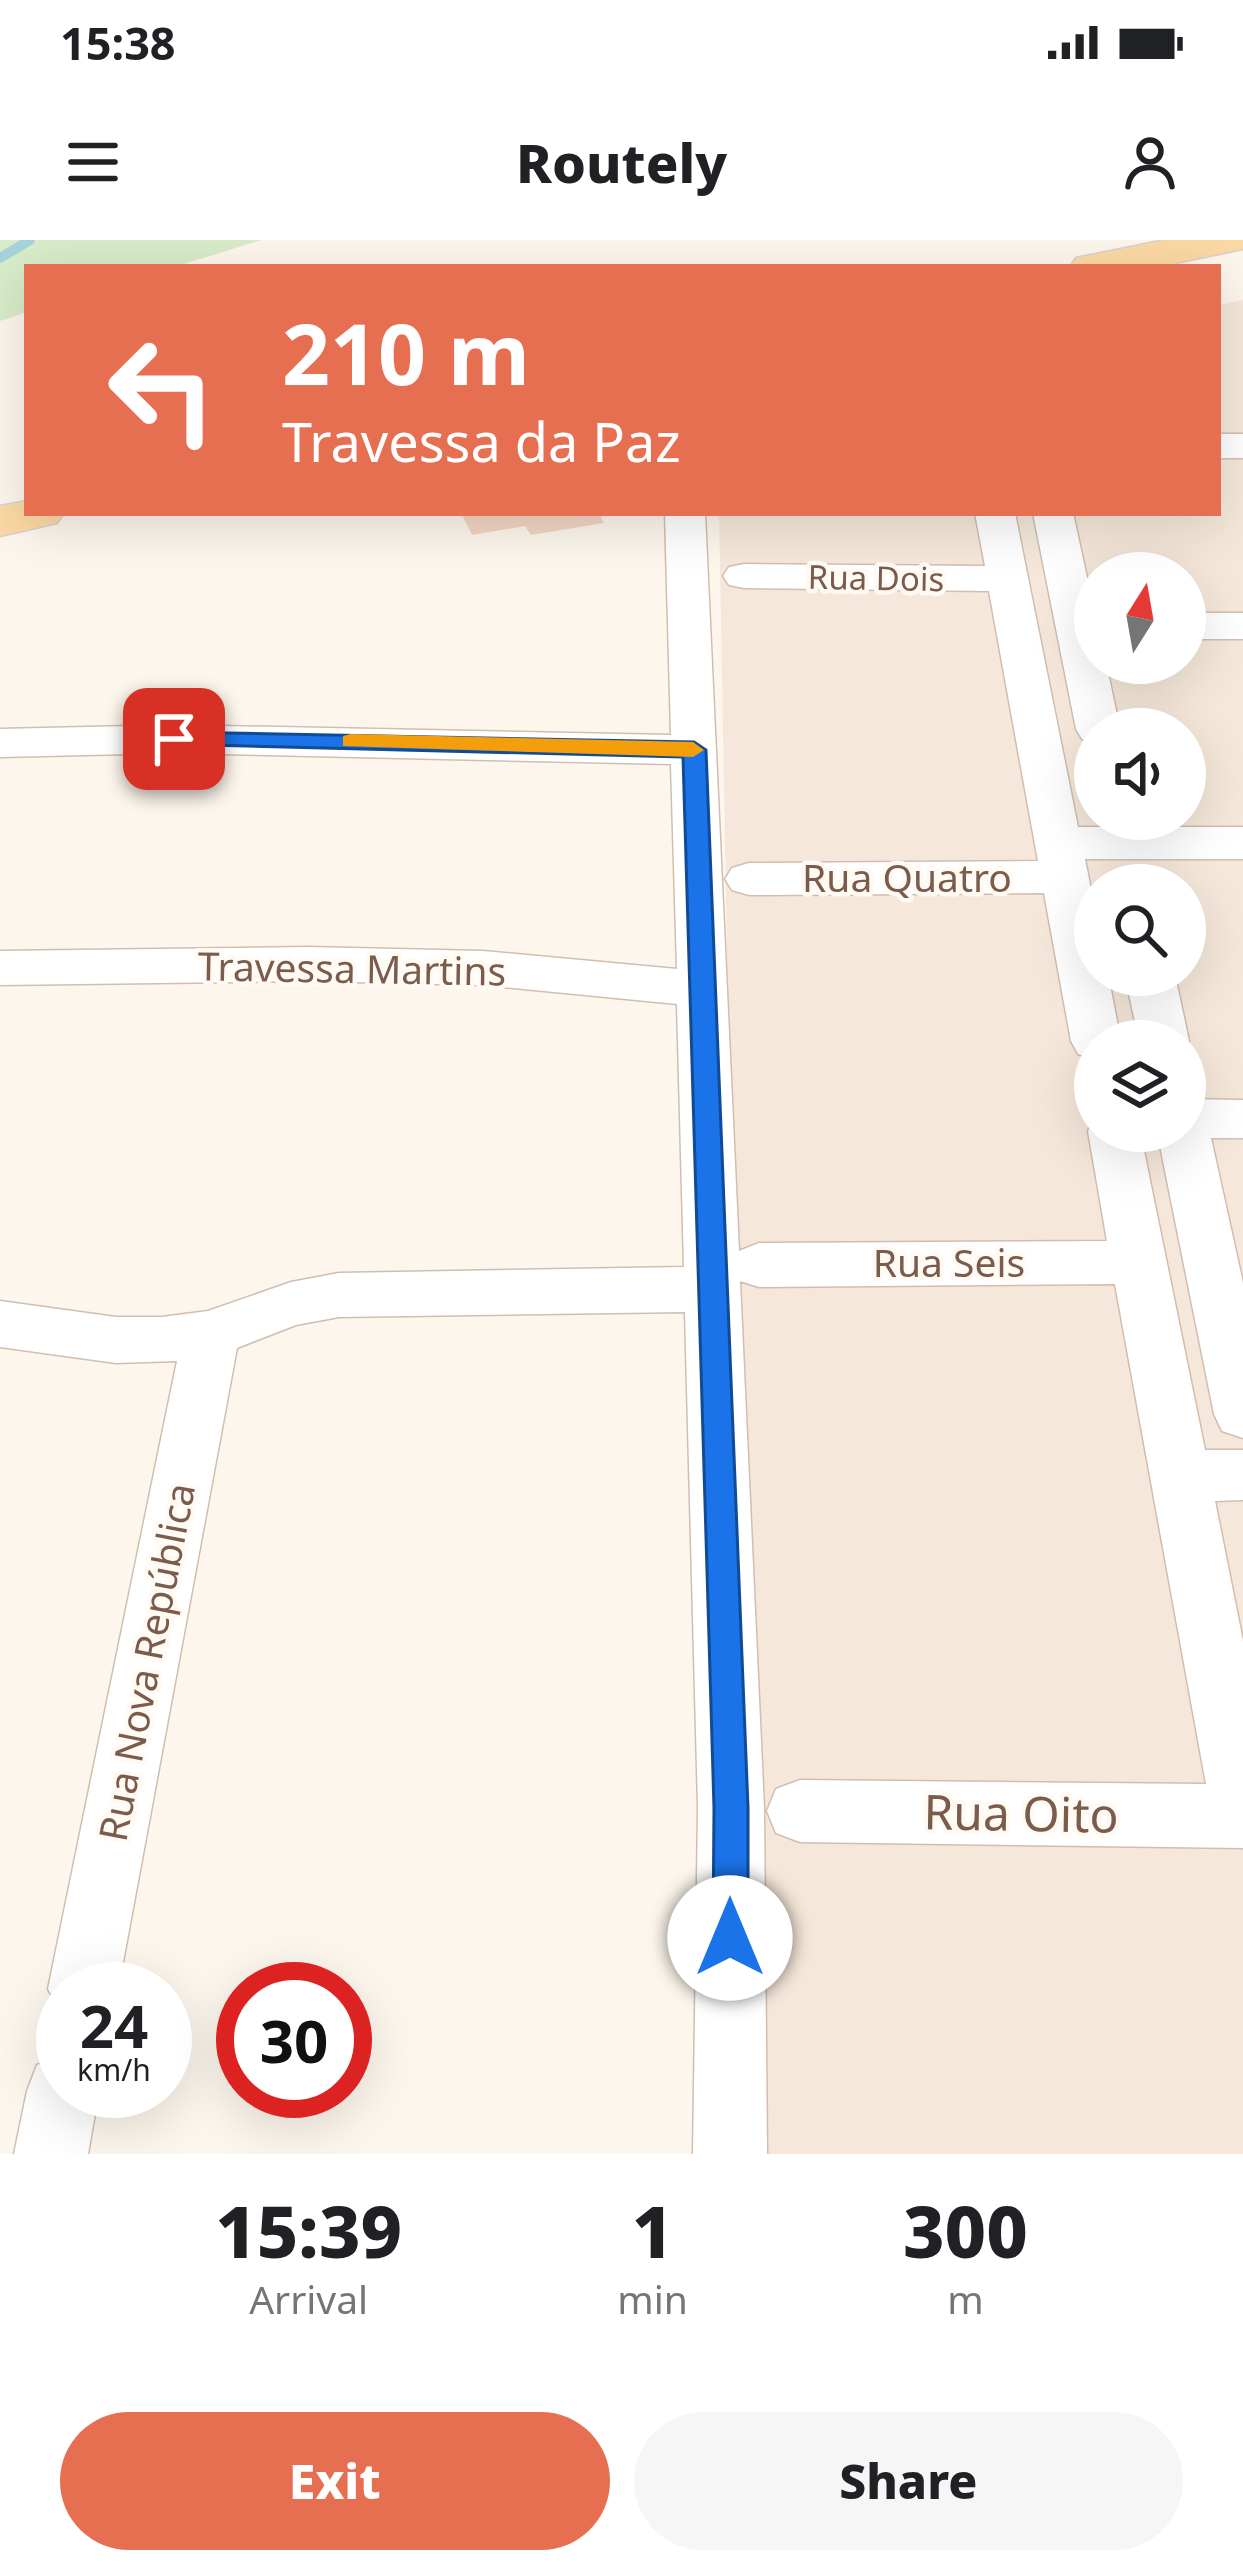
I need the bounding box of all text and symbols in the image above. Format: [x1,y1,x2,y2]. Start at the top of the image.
text: 15:38 [60,12,176,73]
text: Routely [516,125,727,199]
icon: menu [60,129,126,195]
icon: person [1117,129,1183,195]
text: 210 m [282,295,530,410]
icon: left [84,312,240,468]
text: Travessa da Paz [282,404,681,478]
north arrow [1074,552,1206,684]
map controls [1074,552,1206,1152]
street label: Rua Dois [807,554,945,601]
pin [123,688,225,790]
icon: arrive [141,706,207,772]
button: sound [1074,708,1206,840]
street label: Rua Quatro [802,850,1012,903]
button: search [1074,864,1206,996]
street label: Travessa Martins [197,938,507,997]
button: layers [1074,1020,1206,1152]
street label: Rua Seis [873,1235,1025,1288]
street label: Rua Nova República [85,1478,206,1845]
street label: Rua Oito [923,1778,1119,1847]
position arrow [667,1875,793,2001]
speed limit sign: 30 [216,1962,372,2118]
text: 24 [80,1984,148,2066]
text: km/h [77,2049,151,2090]
text: 15:39 [215,2181,402,2279]
text: 1 [632,2181,673,2279]
text: 300 [903,2181,1028,2279]
text: Arrival [249,2272,368,2325]
text: min [617,2272,688,2325]
text: m [947,2272,984,2325]
button: Exit [60,2412,610,2550]
button: Share [634,2412,1183,2550]

